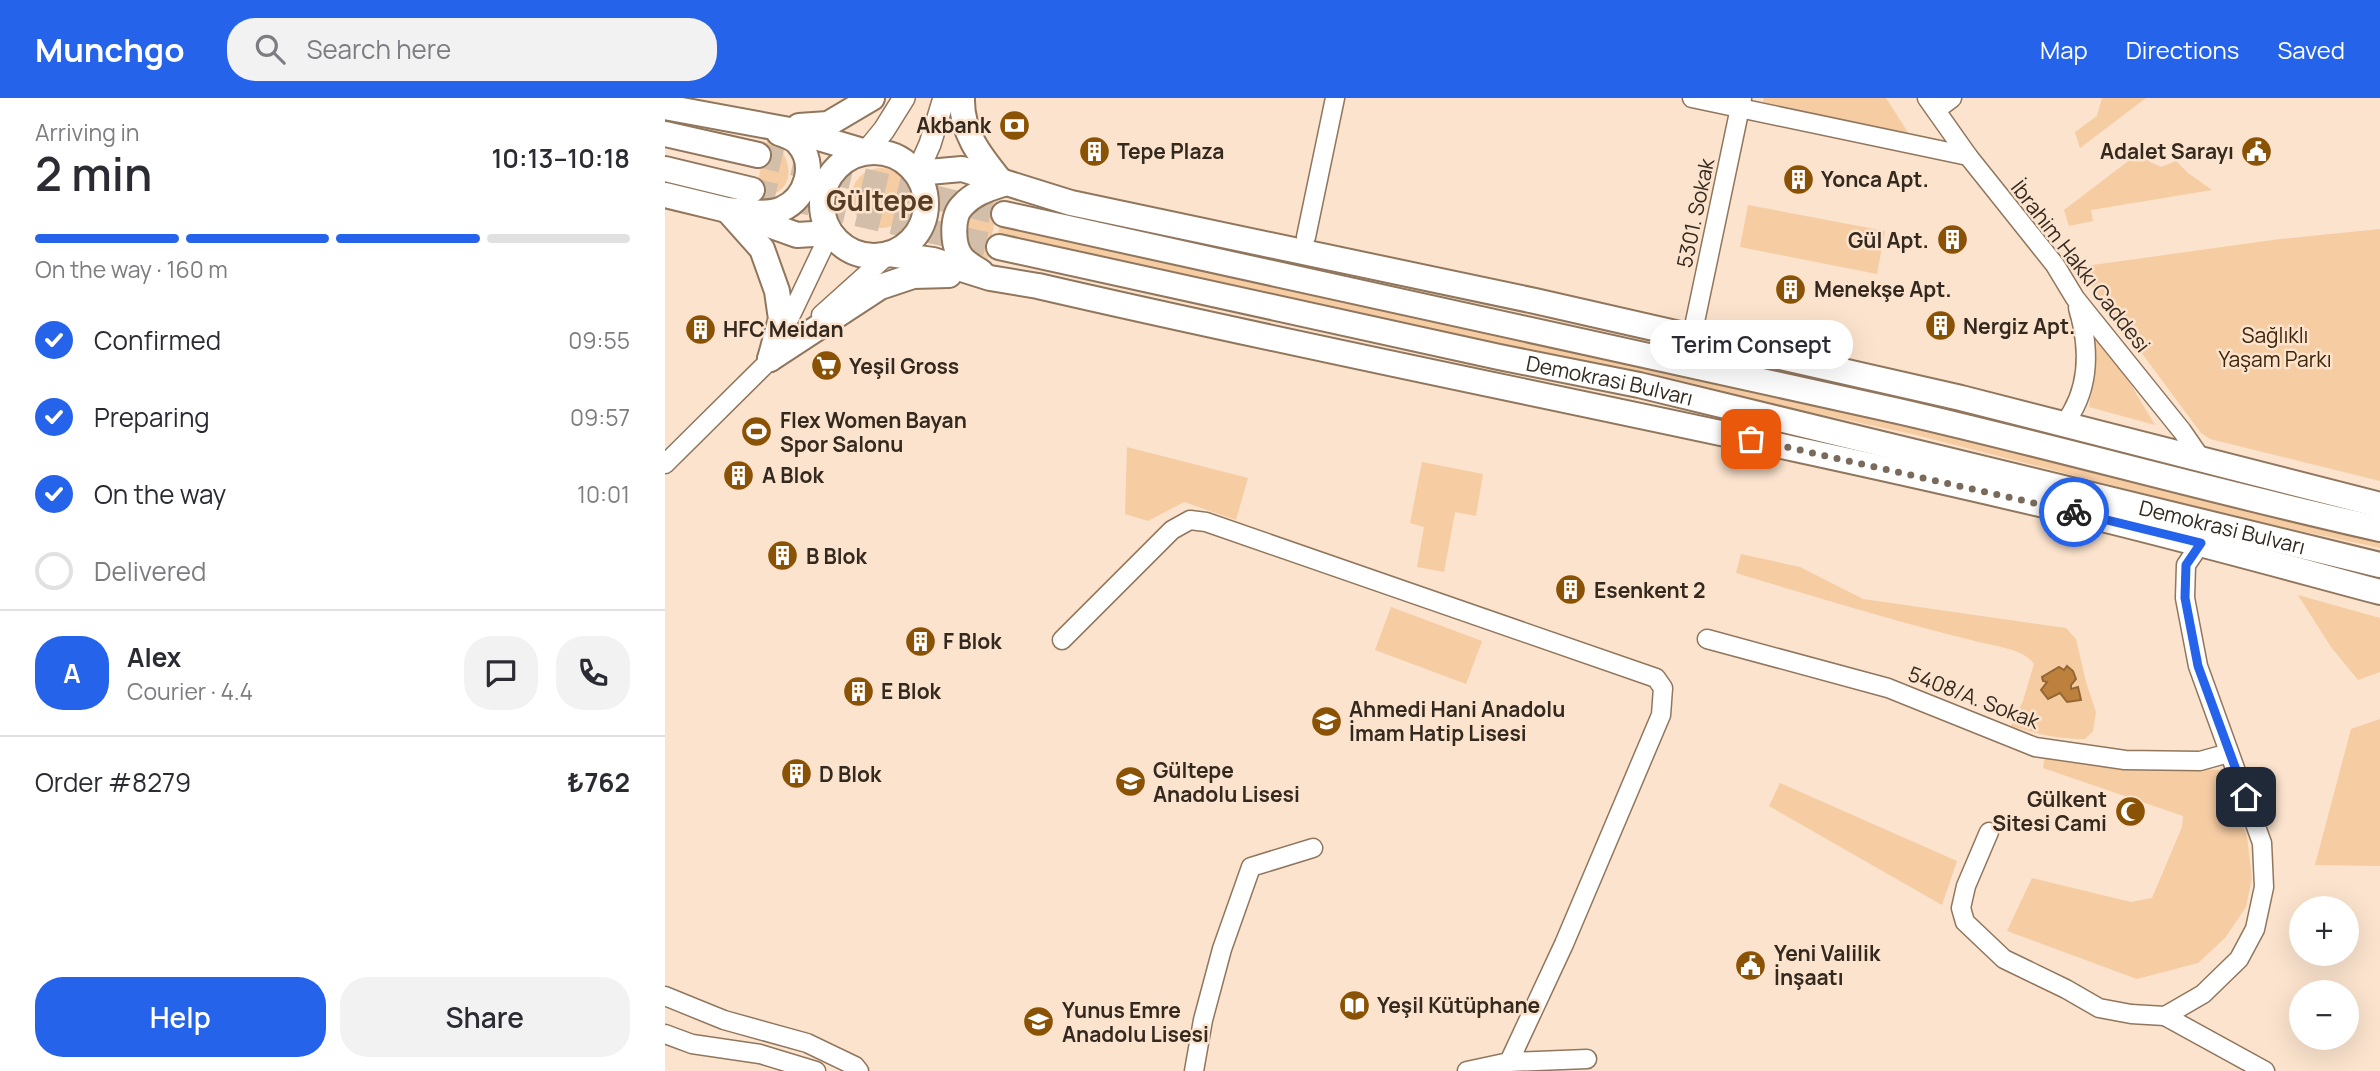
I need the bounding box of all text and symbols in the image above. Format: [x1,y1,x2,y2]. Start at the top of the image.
search box [227,18,717,81]
text: Munchgo [35,27,185,72]
icon: search [251,30,289,68]
text: Search here [307,31,451,67]
text: Map [2040,33,2088,66]
text: Directions [2126,33,2239,66]
text: Saved [2277,33,2345,66]
bank icon: Akbank [997,108,1031,142]
place label: Akbank [916,111,992,139]
text: Arriving in [35,116,140,148]
building icon: Tepe Plaza [1077,134,1111,168]
public building icon: Adalet Sarayı [2240,134,2274,168]
place label: Tepe Plaza [1117,137,1224,165]
place label: Adalet Sarayı [2100,137,2234,165]
text: 10:13–10:18 [491,140,630,176]
text: 2 min [35,142,152,205]
street label: 5301. Sokak [1670,155,1720,270]
building icon: Yonca Apt. [1781,162,1815,196]
place label: Yonca Apt. [1821,165,1929,193]
street label: İbrahim Hakkı Caddesi [2005,174,2157,358]
district label: Gültepe [826,181,934,219]
building icon: Gül Apt. [1935,223,1969,257]
place label: Gül Apt. [1848,226,1929,254]
text: On the way · 160 m [35,253,228,285]
building icon: Menekşe Apt. [1774,272,1808,306]
place label: Menekşe Apt. [1814,275,1952,303]
building icon: Nergiz Apt. [1923,309,1957,343]
building icon: HFC Meidan [683,312,717,346]
place label: Nergiz Apt. [1963,312,2075,340]
place label: HFC Meidan [723,315,844,343]
callout: Terim Consept [1649,320,1853,369]
icon: check [35,321,73,359]
park label: Sağlıklı Yaşam Parkı [2218,321,2332,373]
text: Confirmed [94,322,221,358]
text: 09:55 [568,324,630,356]
text: Terim Consept [1672,328,1832,360]
supermarket icon: Yeşil Gross [809,349,843,383]
street label: Demokrasi Bulvarı [1524,349,1696,412]
place label: Yeşil Gross [849,352,959,380]
icon: check [35,398,73,436]
text: Preparing [94,399,210,435]
text: 09:57 [570,401,630,433]
place label: Flex Women Bayan Spor Salonu [780,406,967,458]
pin [1721,409,1781,469]
sports icon: Flex Women Bayan Spor Salonu [740,415,774,449]
icon: bag [1732,420,1770,458]
building icon: A Blok [722,458,756,492]
place label: A Blok [762,461,824,489]
icon: check [35,475,73,513]
text: On the way [94,476,226,512]
courier [2039,477,2109,547]
text: 10:01 [577,478,630,510]
icon: bike [2055,493,2093,531]
street label: Demokrasi Bulvarı [2136,493,2308,560]
building icon: B Blok [766,539,800,573]
place label: B Blok [806,542,868,570]
text: Delivered [94,553,206,589]
building icon: Esenkent 2 [1554,573,1588,607]
place label: Esenkent 2 [1594,576,1705,604]
building icon: F Blok [903,624,937,658]
place label: F Blok [943,627,1002,655]
button: chat [464,636,538,710]
button: phone [556,636,630,710]
text: Alex [127,639,181,675]
text: A [63,655,81,691]
street label: 5408/A. Sokak [1904,659,2044,735]
building icon: E Blok [841,674,875,708]
text: Courier · 4.4 [127,675,253,707]
place label: E Blok [881,677,942,705]
place label: Ahmedi Hani Anadolu İmam Hatip Lisesi [1349,695,1565,747]
school or university icon: Ahmedi Hani Anadolu İmam Hatip Lisesi [1309,704,1343,738]
place label: Gültepe Anadolu Lisesi [1153,756,1300,808]
building icon: D Blok [779,757,813,791]
place label: D Blok [819,760,882,788]
text: Order #8279 [35,764,191,800]
text: ₺762 [567,764,630,800]
school or university icon: Gültepe Anadolu Lisesi [1113,765,1147,799]
pin [2216,767,2276,827]
icon: home [2227,778,2265,816]
place label: Gülkent Sitesi Cami [1992,785,2107,837]
mosque icon: Gülkent Sitesi Cami [2113,794,2147,828]
map controls [2289,896,2359,1050]
button: + [2289,896,2359,966]
place label: Yeni Valilik İnşaatı [1774,939,1881,991]
public building icon: Yeni Valilik İnşaatı [1734,948,1768,982]
button: Help [35,977,326,1057]
button: Share [340,977,630,1057]
button: − [2289,980,2359,1050]
library icon: Yeşil Kütüphane [1337,988,1371,1022]
place label: Yeşil Kütüphane [1377,991,1540,1019]
place label: Yunus Emre Anadolu Lisesi [1062,996,1209,1048]
school or university icon: Yunus Emre Anadolu Lisesi [1022,1005,1056,1039]

